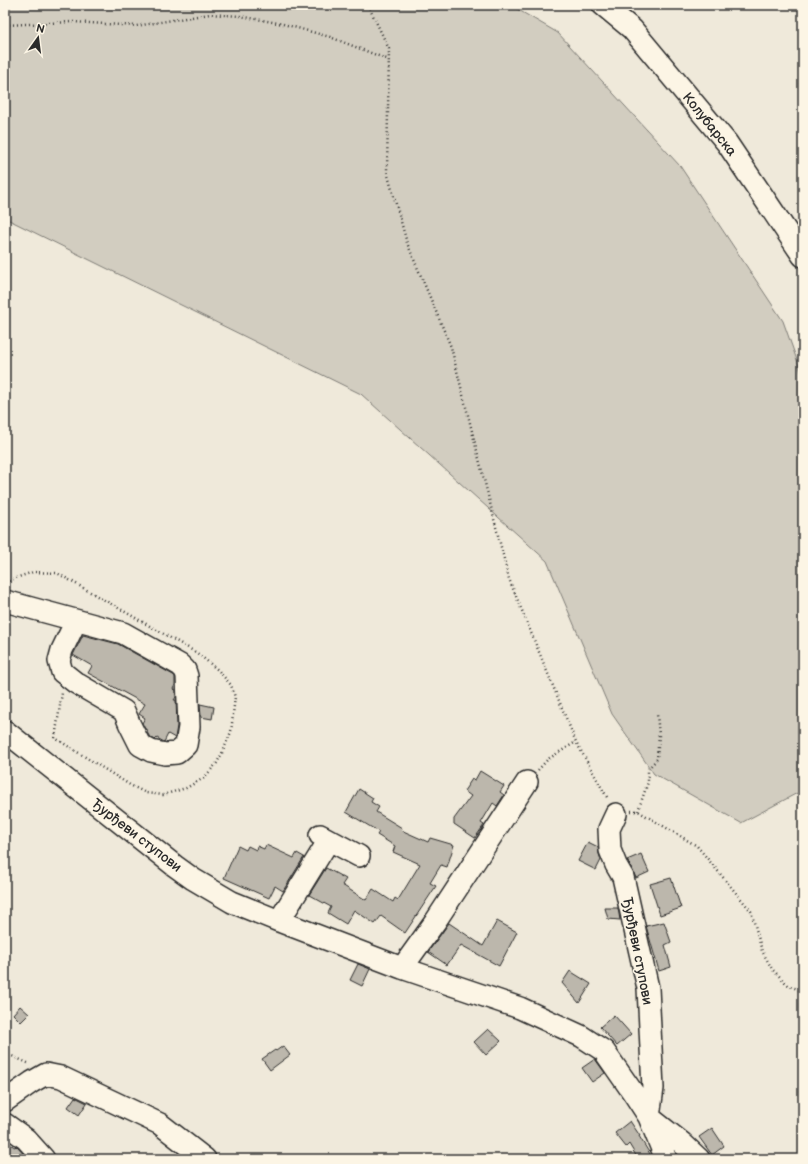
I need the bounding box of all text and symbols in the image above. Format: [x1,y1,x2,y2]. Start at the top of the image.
north arrow [18,18,58,58]
text: N [35,21,46,36]
street label: Колубарска [679,89,741,160]
street label: Ђурђеви ступови [88,795,185,876]
street label: Ђурђеви ступови [619,896,656,1006]

